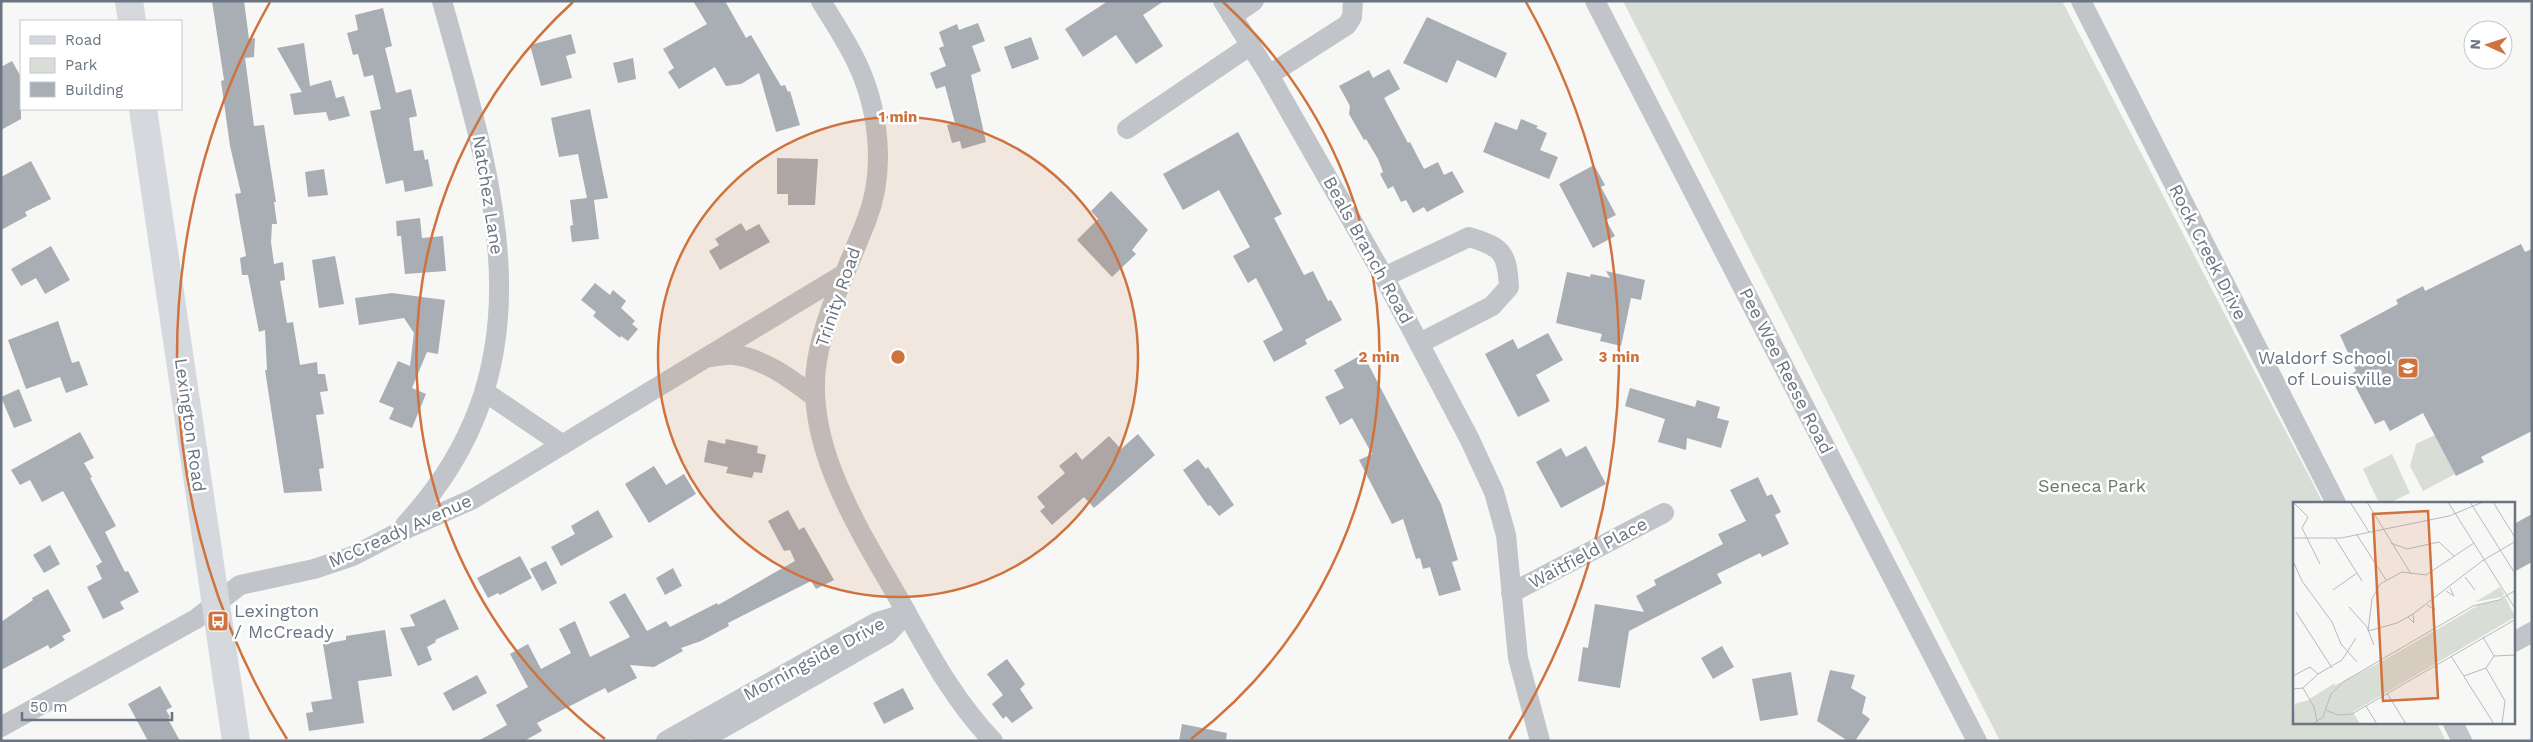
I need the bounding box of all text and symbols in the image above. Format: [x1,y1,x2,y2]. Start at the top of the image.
legend [20,20,182,110]
north arrow [2463,20,2513,70]
text: Road [65,31,102,49]
text: N [2467,39,2483,50]
text: Park [65,56,98,74]
text: Building [65,81,123,99]
text: 1 min [879,108,917,126]
street label: Natchez Lane [469,134,508,256]
street label: Beals Branch Road [1319,173,1418,327]
street label: Rock Creek Drive [2165,180,2252,323]
street label: Trinity Road [811,244,864,349]
street label: Pee Wee Reese Road [1735,284,1837,457]
place label: Waldorf School of Louisville [2258,347,2392,389]
centre of rings [889,348,907,366]
text: 2 min [1358,348,1400,366]
text: 3 min [1599,348,1639,366]
school or university icon: Waldorf School of Louisville [2396,356,2420,380]
street label: Lexington Road [171,357,210,493]
park label: Seneca Park [2038,475,2146,496]
street label: McCready Avenue [325,490,475,572]
inset map [2293,502,2516,724]
street label: Waitfield Place [1525,513,1651,593]
place label: Lexington / McCready [234,600,334,642]
bus stop icon: Lexington / McCready [206,609,230,633]
street label: Morningside Drive [740,612,888,705]
scale bar [22,690,172,722]
text: 50 m [30,698,67,716]

